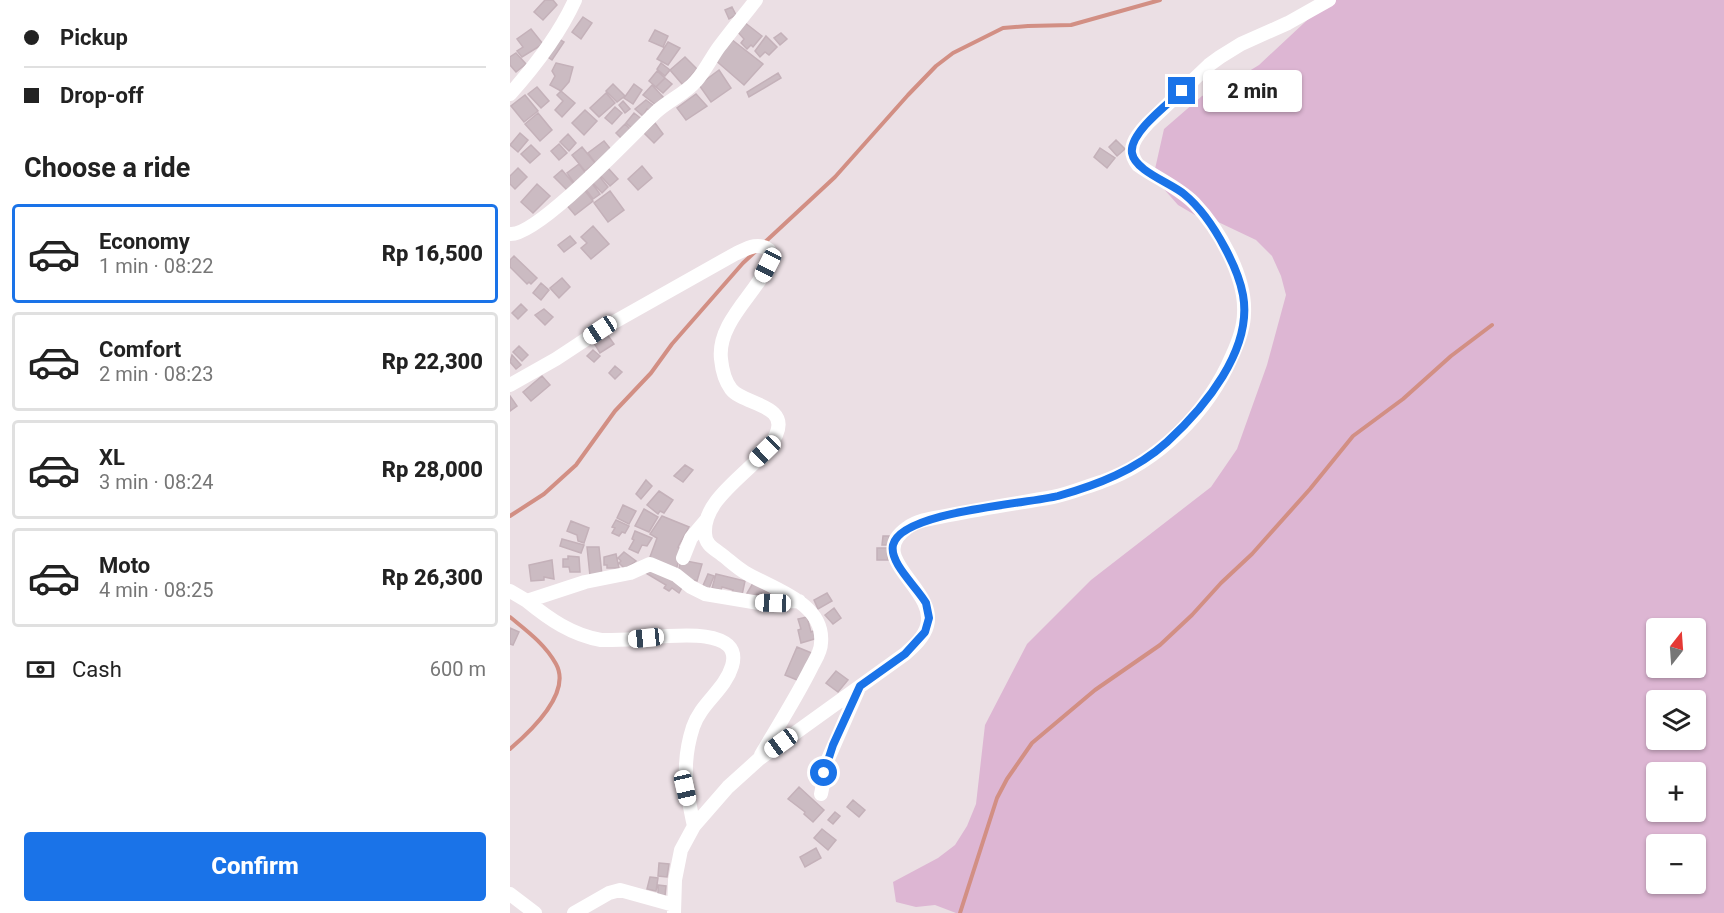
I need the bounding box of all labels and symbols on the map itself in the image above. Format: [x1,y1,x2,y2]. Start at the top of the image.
callout: 2 min [1203,70,1302,112]
route end [1168,77,1195,104]
car [752,245,784,285]
car [580,313,620,347]
car [746,432,784,470]
car [755,593,791,613]
north arrow [1646,618,1706,678]
car [627,627,665,649]
car [761,725,801,761]
route start [810,759,837,786]
car [672,768,698,808]

